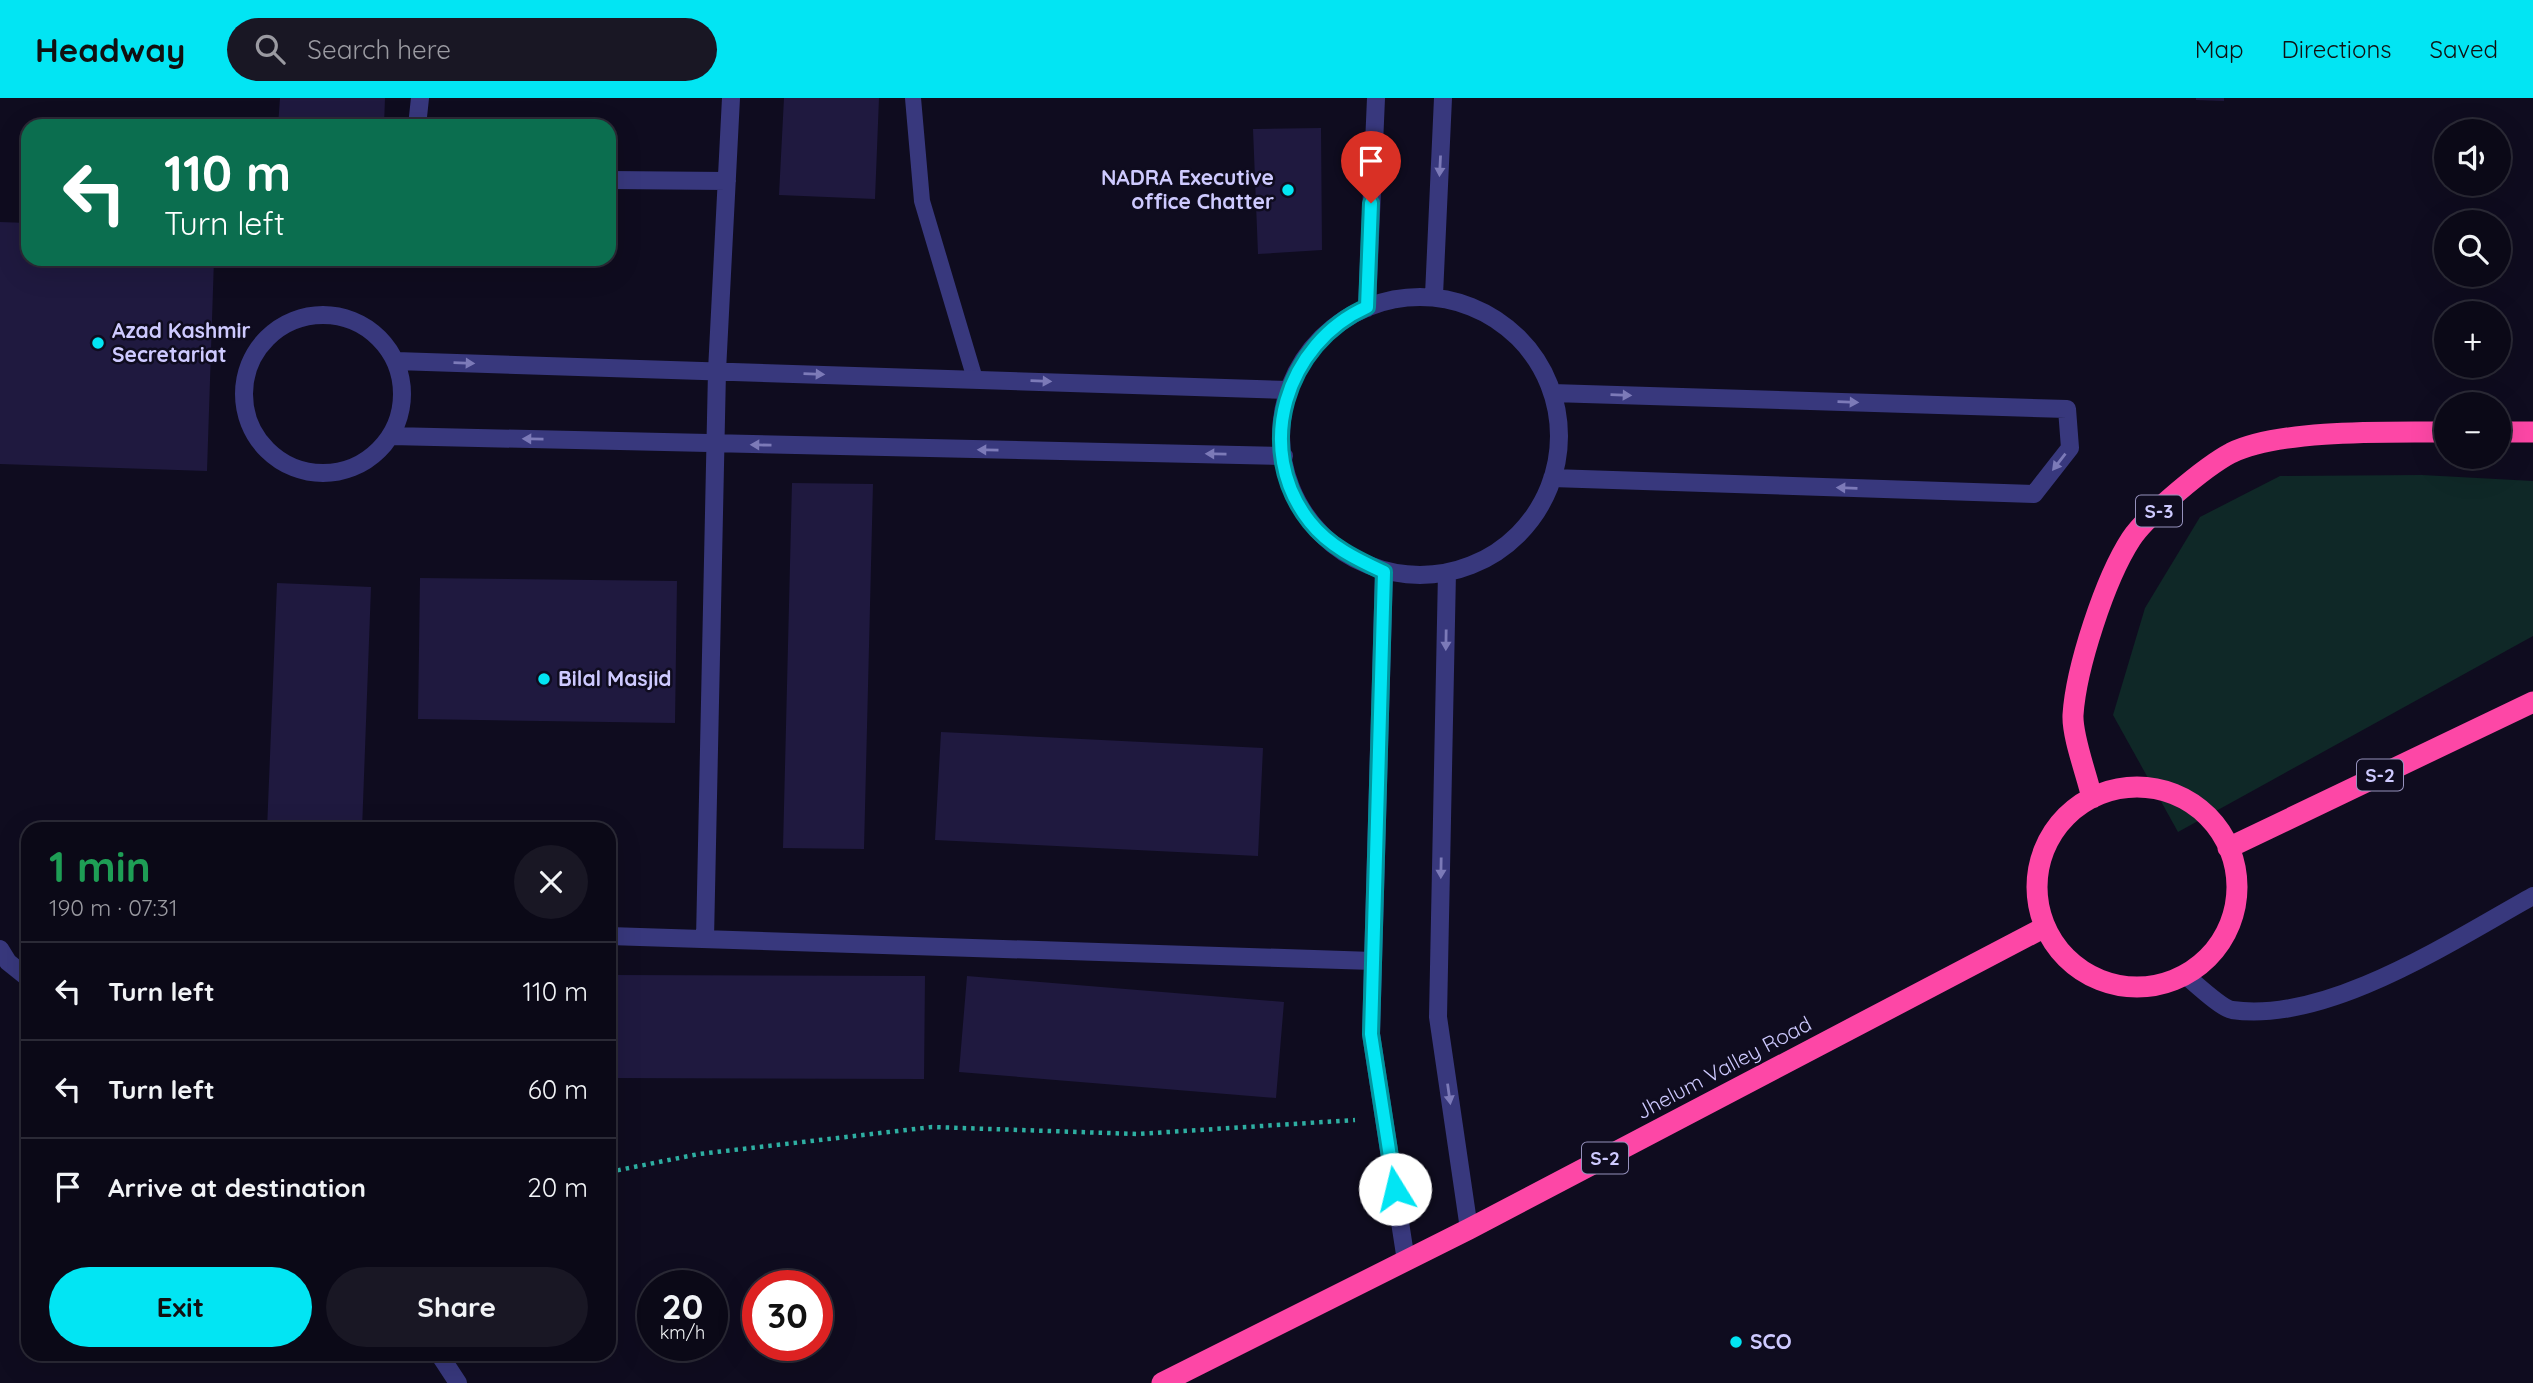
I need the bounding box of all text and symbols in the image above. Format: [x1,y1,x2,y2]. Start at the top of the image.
search box [227,18,717,81]
text: Headway [35,29,185,70]
icon: search [251,30,289,68]
text: Search here [307,33,451,66]
text: Map [2195,34,2244,64]
text: Directions [2282,34,2392,64]
text: Saved [2430,34,2498,64]
map controls [2434,119,2511,469]
button: sound [2434,119,2511,196]
pin [1341,131,1401,203]
text: 110 m [164,142,291,203]
icon: arrive [1352,142,1390,180]
icon: left [49,147,140,238]
one-way arrow [1434,155,1445,177]
place label: NADRA Executive office Chatter [1101,164,1274,214]
marker: NADRA Executive office Chatter [1280,182,1296,198]
text: Turn left [164,203,285,243]
button: search [2434,210,2511,287]
button: + [2434,301,2511,378]
place label: Azad Kashmir Secretariat [112,317,251,367]
marker: Azad Kashmir Secretariat [90,335,106,351]
one-way arrow [453,358,475,369]
one-way arrow [803,369,825,380]
one-way arrow [1031,376,1053,387]
one-way arrow [1610,390,1632,401]
button: − [2434,392,2511,469]
one-way arrow [1837,396,1859,408]
one-way arrow [522,434,544,445]
one-way arrow [750,439,772,450]
one-way arrow [977,444,999,455]
one-way arrow [1204,449,1226,460]
one-way arrow [2051,452,2066,470]
one-way arrow [1836,482,1858,493]
road number: S-3 [2136,496,2182,526]
one-way arrow [1440,629,1451,651]
place label: Bilal Masjid [558,665,672,691]
marker: Bilal Masjid [536,671,552,687]
road number: S-2 [2357,760,2403,790]
text: 1 min [49,840,151,893]
button: close [514,845,588,919]
one-way arrow [1435,857,1447,879]
text: 190 m · 07:31 [49,893,177,922]
icon: left [49,972,87,1010]
text: Turn left [108,975,215,1008]
text: 110 m [522,975,588,1008]
street label: Jhelum Valley Road [1631,1010,1816,1124]
icon: left [49,1070,87,1108]
text: Turn left [108,1073,215,1106]
text: 60 m [528,1073,588,1106]
one-way arrow [1444,1083,1455,1105]
road number: S-2 [1582,1142,1628,1174]
position arrow [1358,1152,1432,1226]
icon: arrive [49,1168,87,1206]
text: Arrive at destination [108,1171,366,1204]
text: 20 m [527,1171,588,1204]
button: Exit [49,1267,312,1347]
button: Share [326,1267,588,1347]
speed limit sign: 30 [742,1270,833,1361]
text: 20 [662,1284,703,1328]
text: km/h [660,1321,705,1344]
place label: SCO [1750,1328,1792,1354]
marker: SCO [1728,1334,1744,1350]

